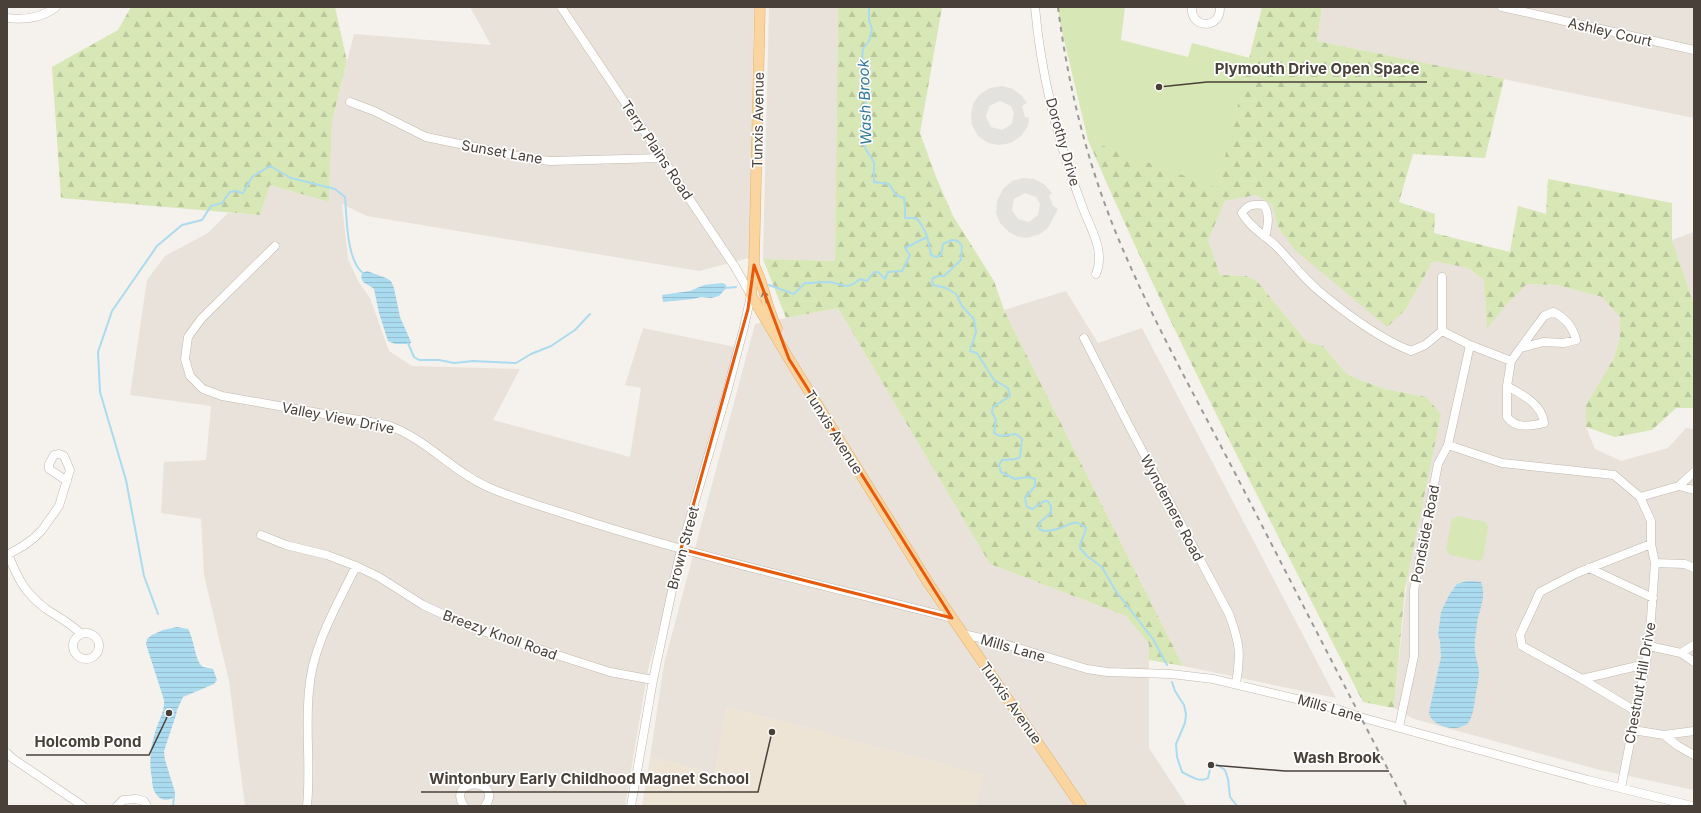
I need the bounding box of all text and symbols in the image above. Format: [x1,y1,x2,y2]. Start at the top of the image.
street label: Ashley Court [1567,14,1654,49]
callout: Plymouth Drive Open Space [1207,55,1427,82]
water label: Wash Brook [853,58,875,145]
text: Plymouth Drive Open Space [1215,59,1419,78]
street label: Tunxis Avenue [748,72,767,168]
street label: Dorothy Drive [1043,96,1084,188]
street label: Terry Plains Road [618,97,697,202]
street label: Sunset Lane [460,136,544,167]
one-way arrow [761,291,769,304]
street label: Tunxis Avenue [802,386,867,477]
street label: Valley View Drive [280,398,396,437]
street label: Wyndemere Road [1137,452,1208,564]
street label: Pondside Road [1407,484,1442,584]
street label: Brown Street [663,504,702,591]
street label: Breezy Knoll Road [441,606,560,663]
street label: Chestnut Hill Drive [1620,621,1659,745]
street label: Mills Lane [979,630,1047,665]
street label: Tunxis Avenue [977,658,1046,747]
street label: Mills Lane [1296,690,1364,725]
callout: Holcomb Pond [26,728,149,755]
text: Holcomb Pond [35,732,141,751]
callout: Wash Brook [1285,744,1389,771]
text: Wash Brook [1293,748,1381,767]
callout: Wintonbury Early Childhood Magnet School [421,765,758,792]
text: Wintonbury Early Childhood Magnet School [429,769,749,788]

